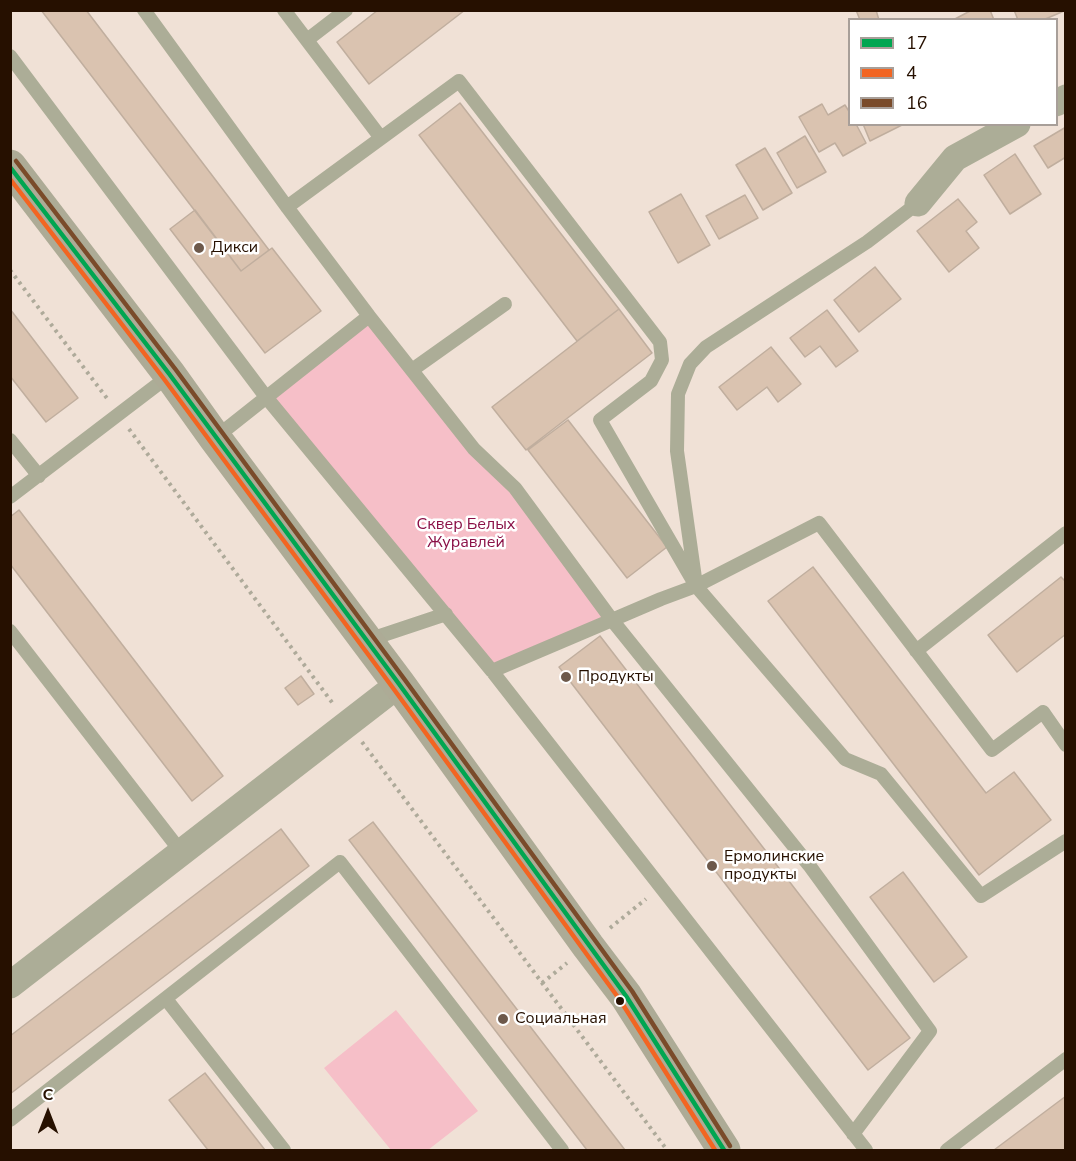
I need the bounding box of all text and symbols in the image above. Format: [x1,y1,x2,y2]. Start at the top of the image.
legend [848,18,1058,126]
text: 17 [906,31,928,55]
text: 4 [906,61,917,85]
text: 16 [906,91,928,115]
place label: Дикси [211,238,258,258]
marker: Дикси [192,241,206,255]
park label: Сквер Белых Журавлей [417,515,515,553]
place label: Продукты [578,667,654,687]
marker: Продукты [559,670,573,684]
place label: Ермолинские продукты [724,847,824,885]
marker: Ермолинские продукты [705,859,719,873]
unlabelled marker [614,995,626,1007]
place label: Социальная [515,1009,607,1029]
marker: Социальная [496,1012,510,1026]
north arrow [18,1083,78,1143]
text: С [43,1084,53,1106]

